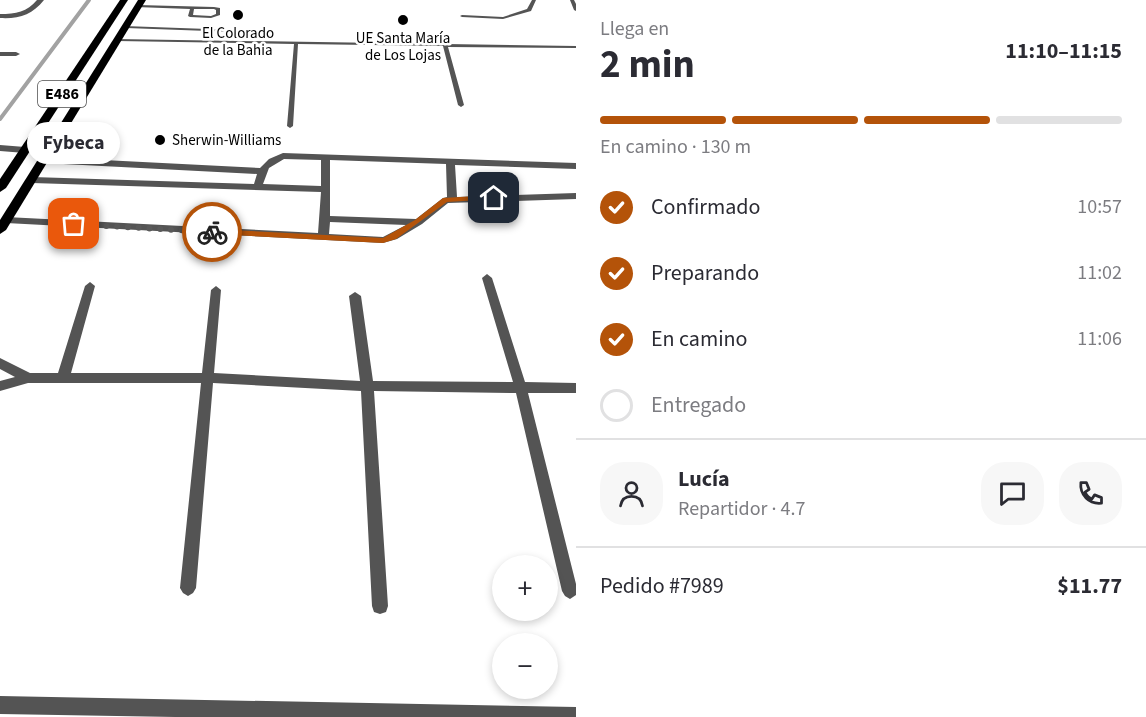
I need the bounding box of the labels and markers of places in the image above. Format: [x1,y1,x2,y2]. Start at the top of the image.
marker: El Colorado de la Bahia [231,8,245,22]
marker: UE Santa María de Los Lojas [396,13,410,27]
place label: El Colorado de la Bahia [202,23,274,61]
place label: UE Santa María de Los Lojas [356,28,450,66]
callout: Fybeca [28,122,121,164]
place label: Sherwin-Williams [172,130,281,151]
marker: Sherwin-Williams [153,133,167,147]
pin [468,172,519,223]
pin [48,198,99,249]

